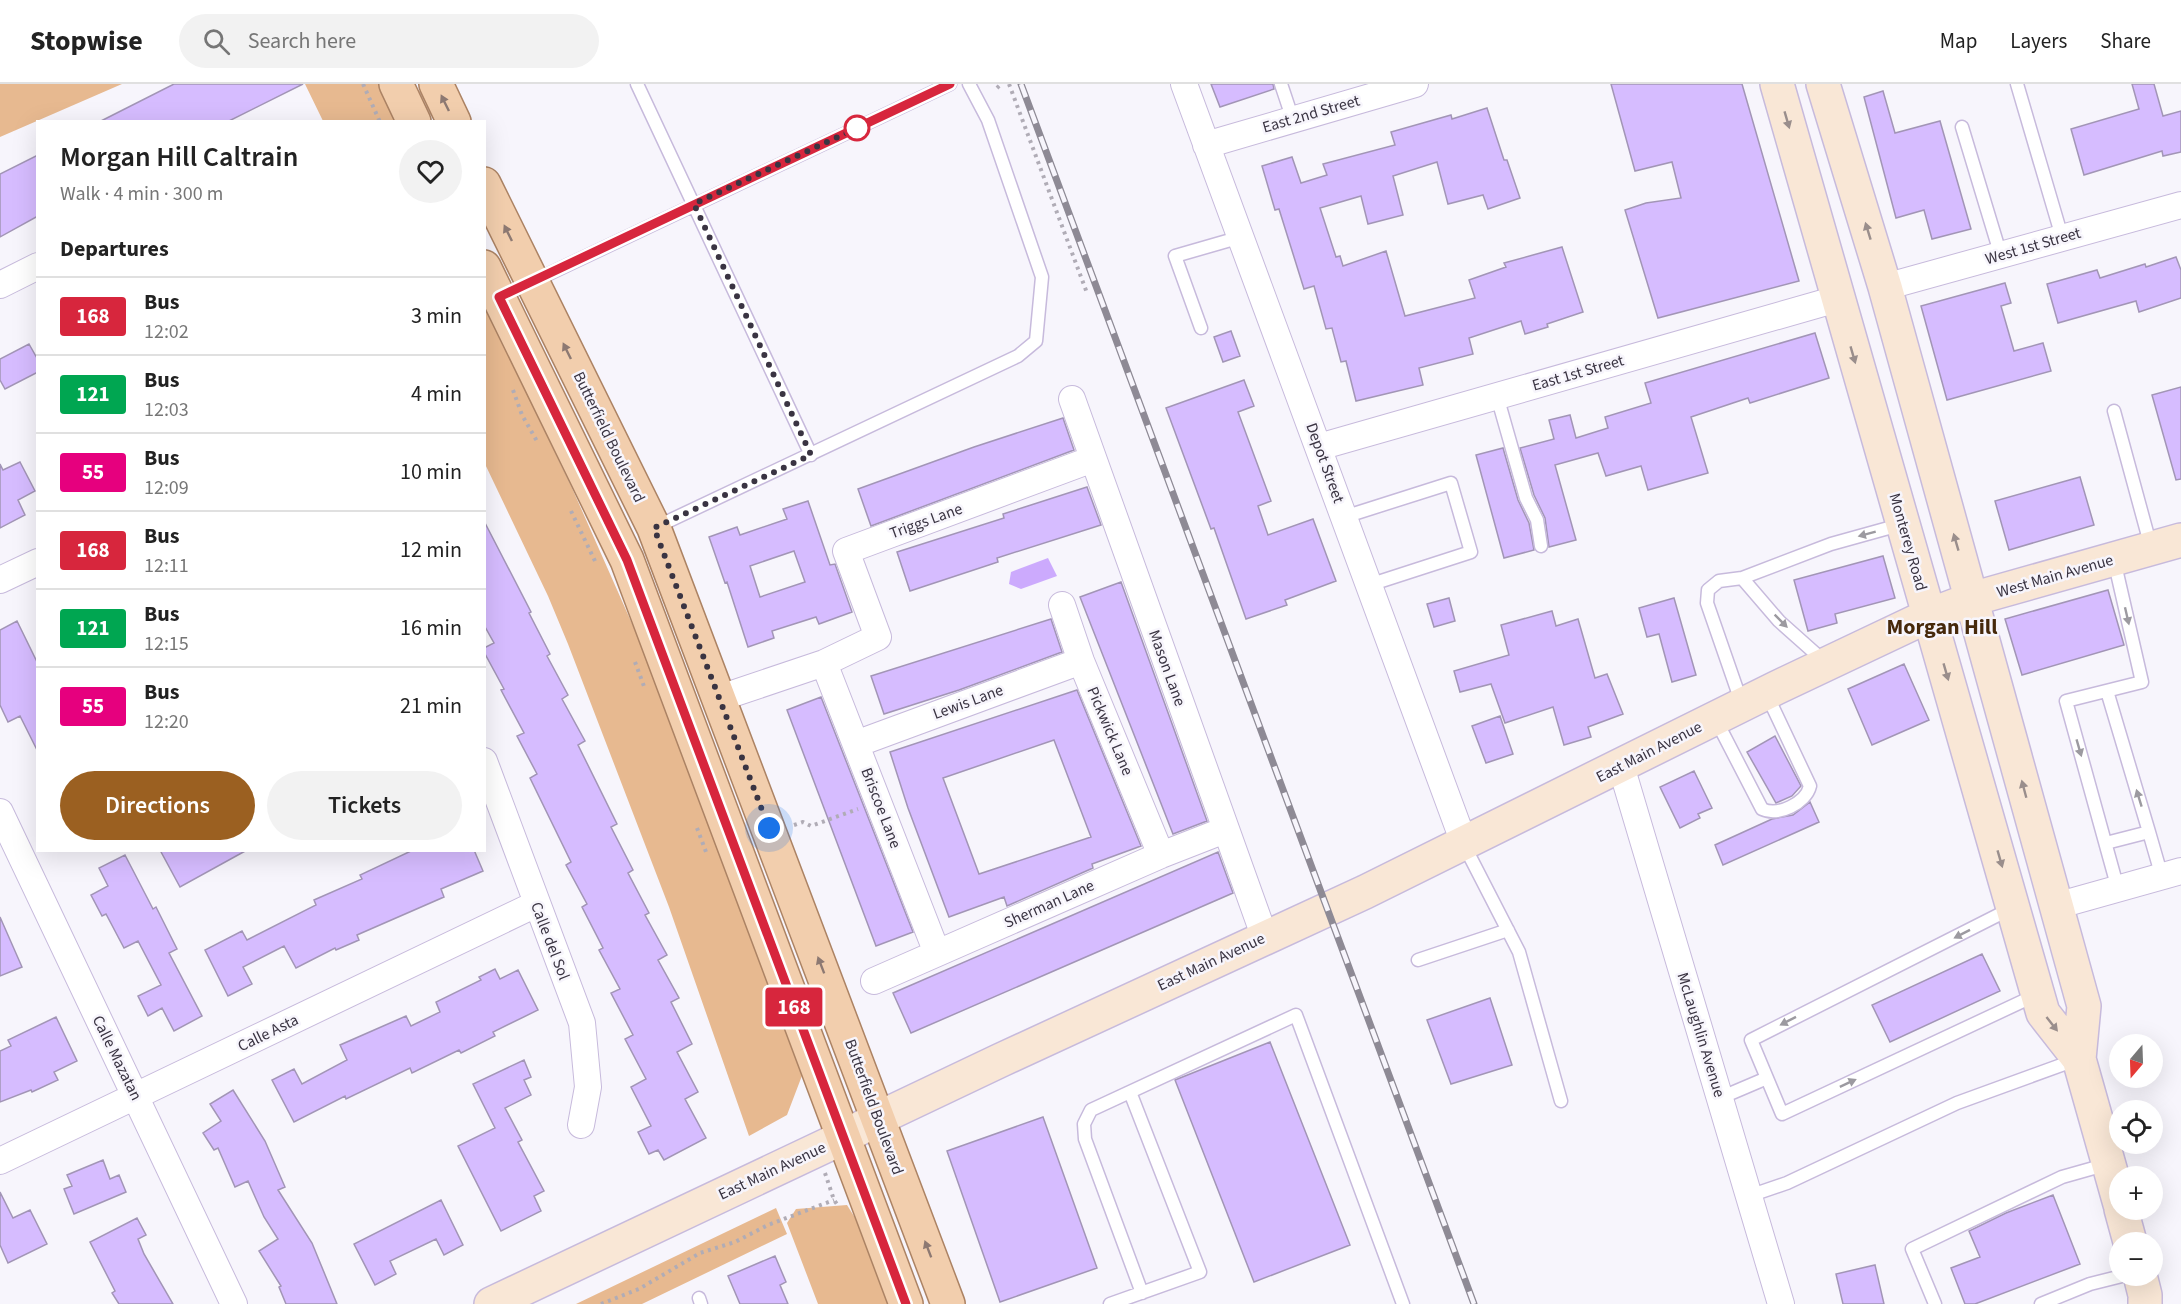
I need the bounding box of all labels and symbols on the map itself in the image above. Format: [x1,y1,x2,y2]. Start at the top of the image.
street label: East 2nd Street [1260,89,1363,138]
one-way arrow [441,94,450,111]
one-way arrow [1783,111,1793,129]
unlabelled marker [844,115,870,141]
one-way arrow [1862,222,1872,240]
street label: West 1st Street [1983,222,2084,270]
one-way arrow [504,224,513,241]
one-way arrow [562,343,571,360]
one-way arrow [1849,346,1858,364]
street label: East 1st Street [1530,349,1627,397]
street label: Butterfield Boulevard [568,368,650,506]
street label: Depot Street [1300,420,1350,507]
street label: Monterey Road [1884,491,1932,593]
street label: Triggs Lane [887,498,965,544]
one-way arrow [1858,530,1876,539]
one-way arrow [1951,533,1960,551]
street label: West Main Avenue [1994,549,2116,603]
one-way arrow [2122,607,2132,625]
district label: Morgan Hill [1887,611,1998,643]
one-way arrow [1773,614,1787,628]
street label: Mason Lane [1143,627,1191,709]
one-way arrow [1942,663,1951,681]
street label: Lewis Lane [930,679,1006,725]
street label: Pickwick Lane [1081,683,1139,779]
street label: East Main Avenue [1592,716,1706,788]
one-way arrow [2075,739,2084,757]
street label: Briscoe Lane [856,764,907,852]
one-way arrow [2019,780,2028,798]
one-way arrow [2134,789,2143,807]
your location [754,813,784,843]
one-way arrow [1996,850,2005,868]
street label: Sherman Lane [1000,874,1098,934]
street label: Calle del Sol [525,899,575,983]
street label: East Main Avenue [1154,927,1268,997]
one-way arrow [1953,929,1970,938]
one-way arrow [816,956,826,974]
street label: McLaughlin Avenue [1672,970,1730,1100]
line badge: 168 [760,988,828,1026]
street label: Calle Asta [234,1009,302,1057]
street label: Calle Mazatan [87,1012,147,1104]
one-way arrow [2045,1016,2057,1031]
one-way arrow [1779,1017,1796,1026]
north arrow [2109,1034,2163,1088]
street label: Butterfield Boulevard [839,1036,909,1178]
one-way arrow [1840,1078,1857,1087]
street label: East Main Avenue [715,1136,829,1206]
one-way arrow [922,1240,932,1258]

